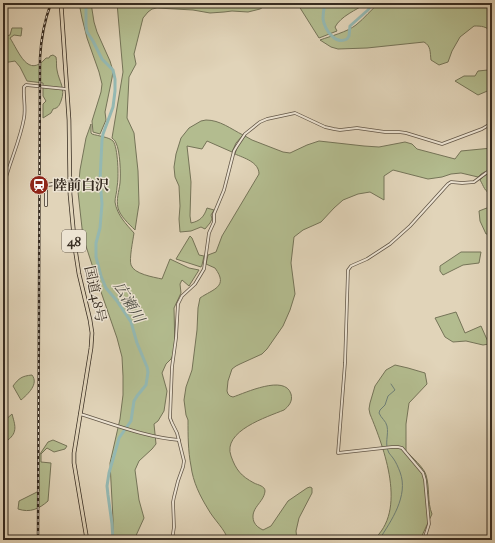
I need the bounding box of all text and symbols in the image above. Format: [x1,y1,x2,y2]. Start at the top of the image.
station icon: 陸前白沢 [28,174,50,196]
place label: 陸前白沢 [53,177,109,194]
road number: 48 [62,230,86,252]
street label: 国道48号 [81,264,109,324]
water label: 広瀬川 [110,278,149,328]

